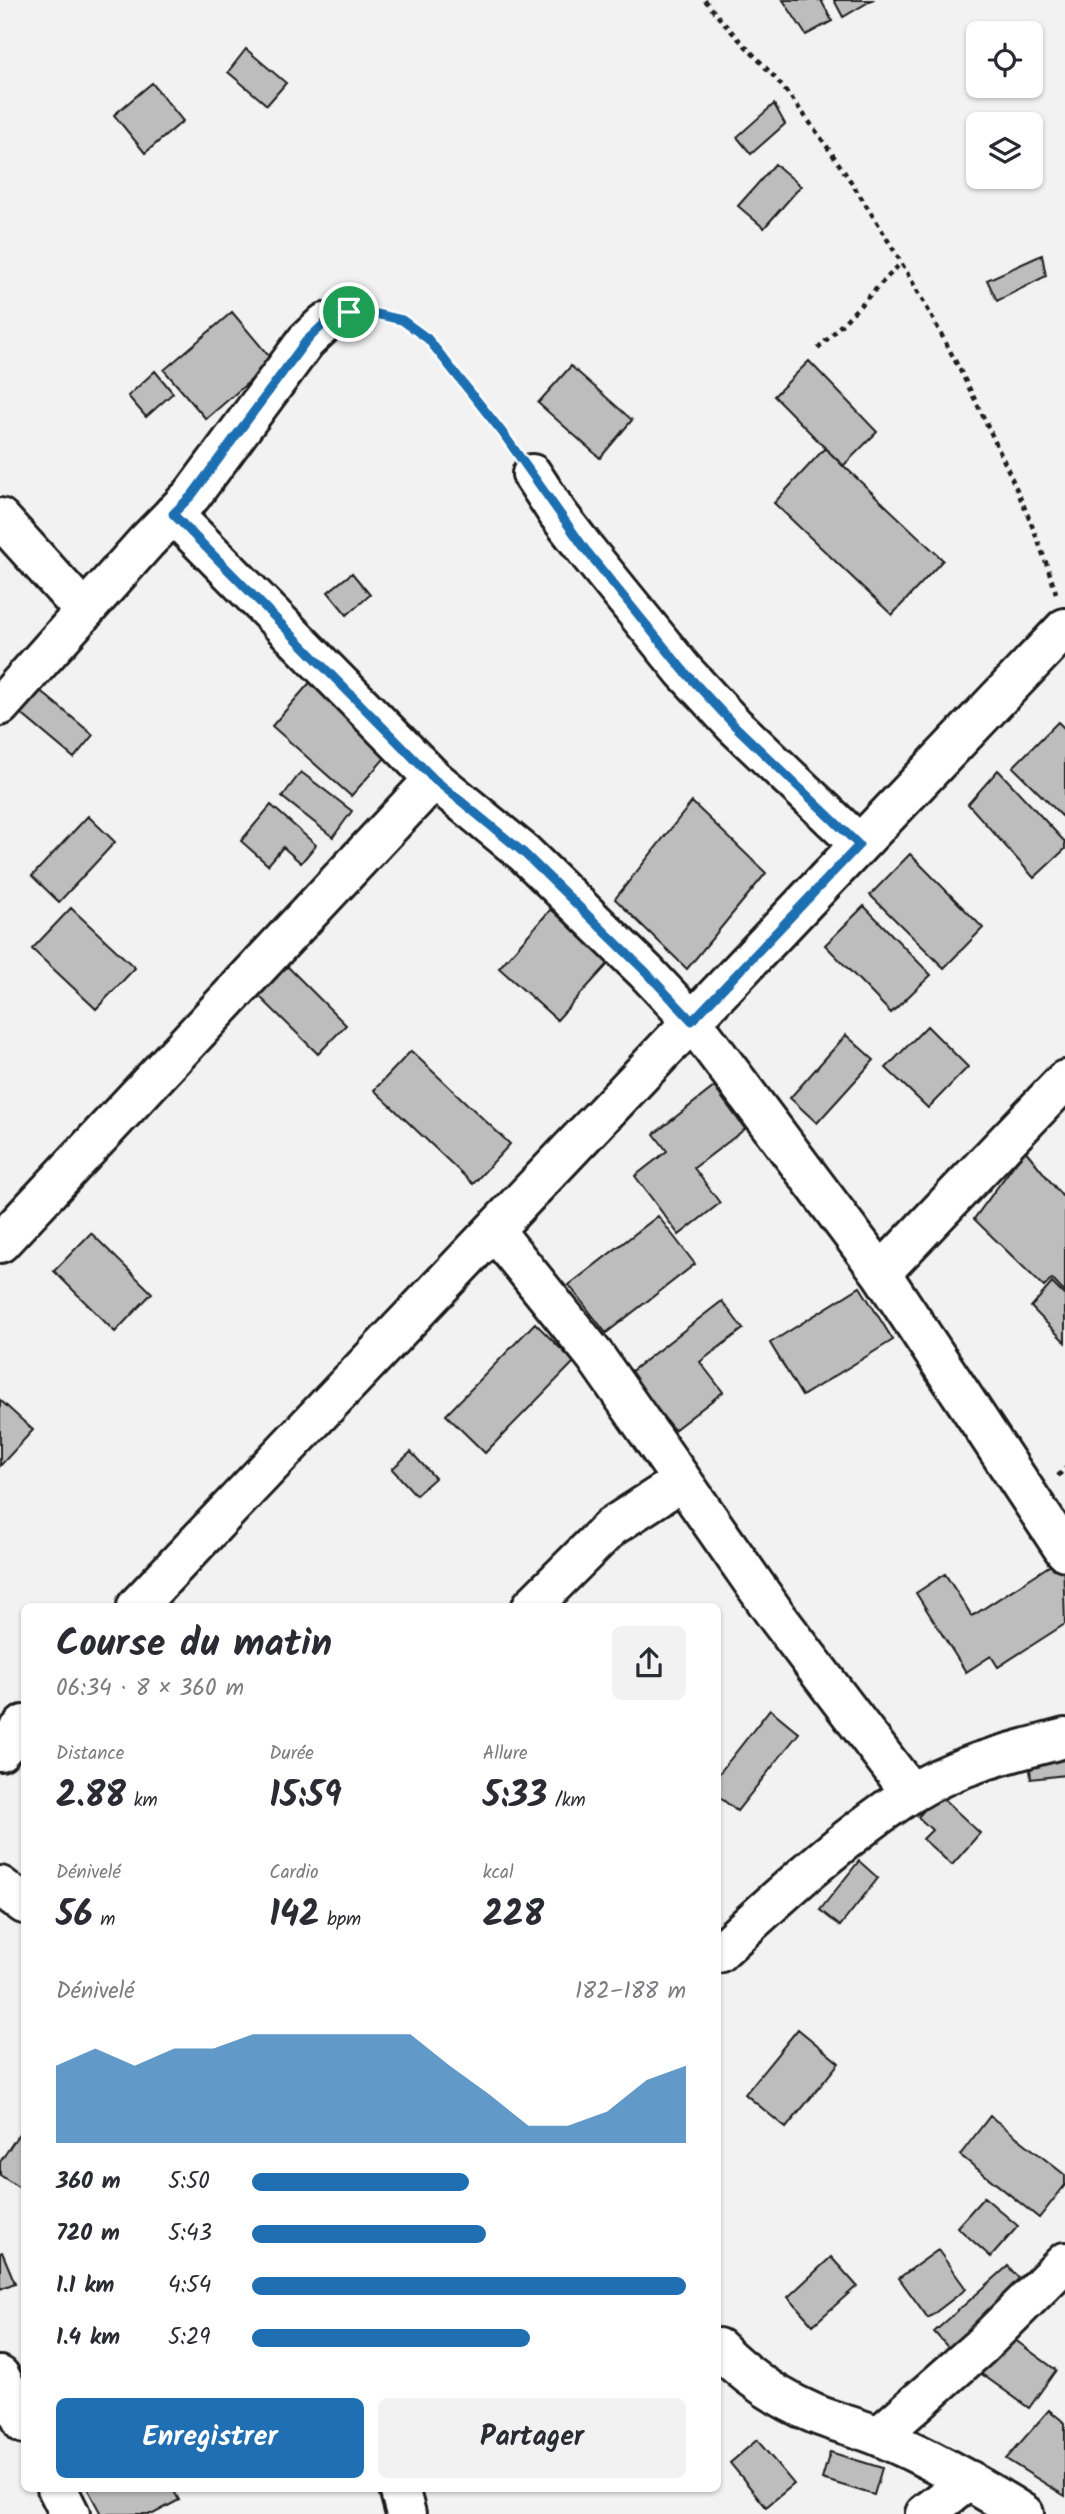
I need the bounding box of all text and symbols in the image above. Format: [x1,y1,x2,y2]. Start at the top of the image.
map controls [966,21,1043,189]
button: locate [966,21,1043,98]
button: layers [966,112,1043,189]
pin [319,282,379,342]
icon: arrive [330,293,368,331]
text: Course du matin [56,1615,332,1675]
button: share [612,1626,686,1700]
text: 06:34 · 8 × 360 m [56,1671,244,1707]
text: Distance [56,1739,124,1769]
text: Durée [269,1739,314,1769]
text: Allure [483,1739,528,1769]
text: 2.88 [56,1769,126,1825]
text: 15:59 [269,1769,342,1825]
text: 5:33 [483,1769,547,1825]
text: km [126,1786,158,1816]
text: /km [547,1786,586,1816]
text: Dénivelé [56,1858,121,1888]
text: Cardio [269,1858,319,1888]
text: kcal [483,1858,514,1888]
text: 56 [56,1888,93,1944]
text: 142 [269,1888,319,1944]
text: 228 [483,1888,544,1944]
text: m [93,1905,115,1935]
text: bpm [319,1905,361,1935]
text: Dénivelé [56,1974,134,2010]
text: 182–188 m [575,1974,686,2010]
text: 360 m [56,2164,121,2200]
text: 5:50 [168,2164,210,2200]
text: 720 m [56,2216,120,2252]
text: 5:43 [168,2216,212,2252]
text: 1.1 km [56,2268,114,2304]
text: 4:54 [168,2268,211,2304]
text: 1.4 km [56,2320,120,2356]
text: 5:29 [168,2320,211,2356]
button: Enregistrer [56,2398,364,2478]
button: Partager [378,2398,686,2478]

